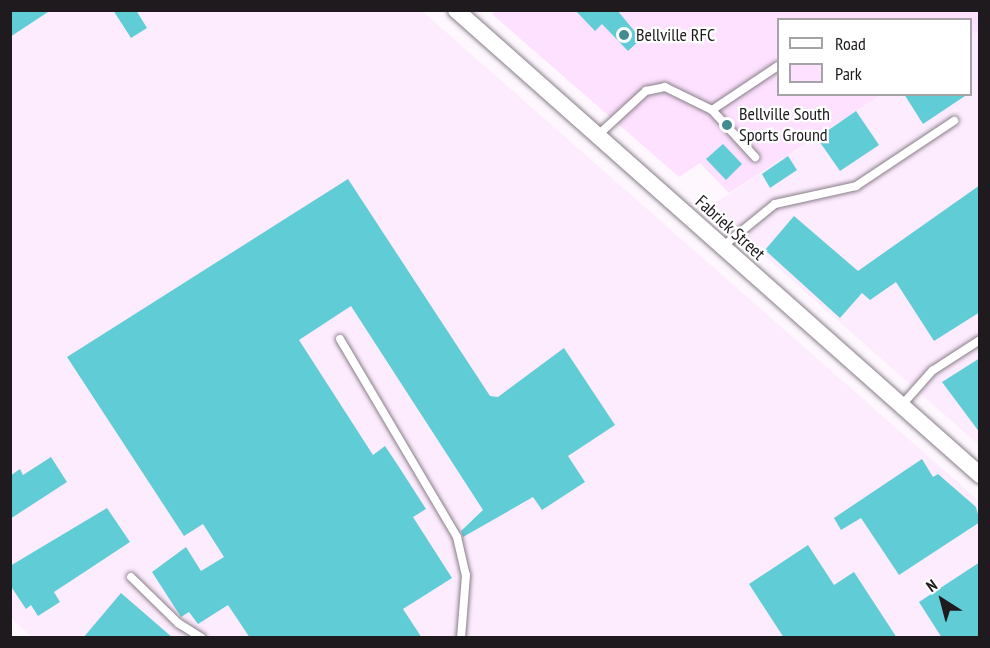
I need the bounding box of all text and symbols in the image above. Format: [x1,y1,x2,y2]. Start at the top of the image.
legend [777,18,972,96]
place label: Bellville RFC [636,24,715,46]
marker: Bellville RFC [617,28,631,42]
text: Road [835,32,866,55]
text: Park [835,62,862,85]
place label: Bellville South Sports Ground [739,104,830,146]
marker: Bellville South Sports Ground [720,118,734,132]
street label: Fabriek Street [691,191,769,265]
north arrow [912,570,972,630]
text: N [922,575,941,596]

